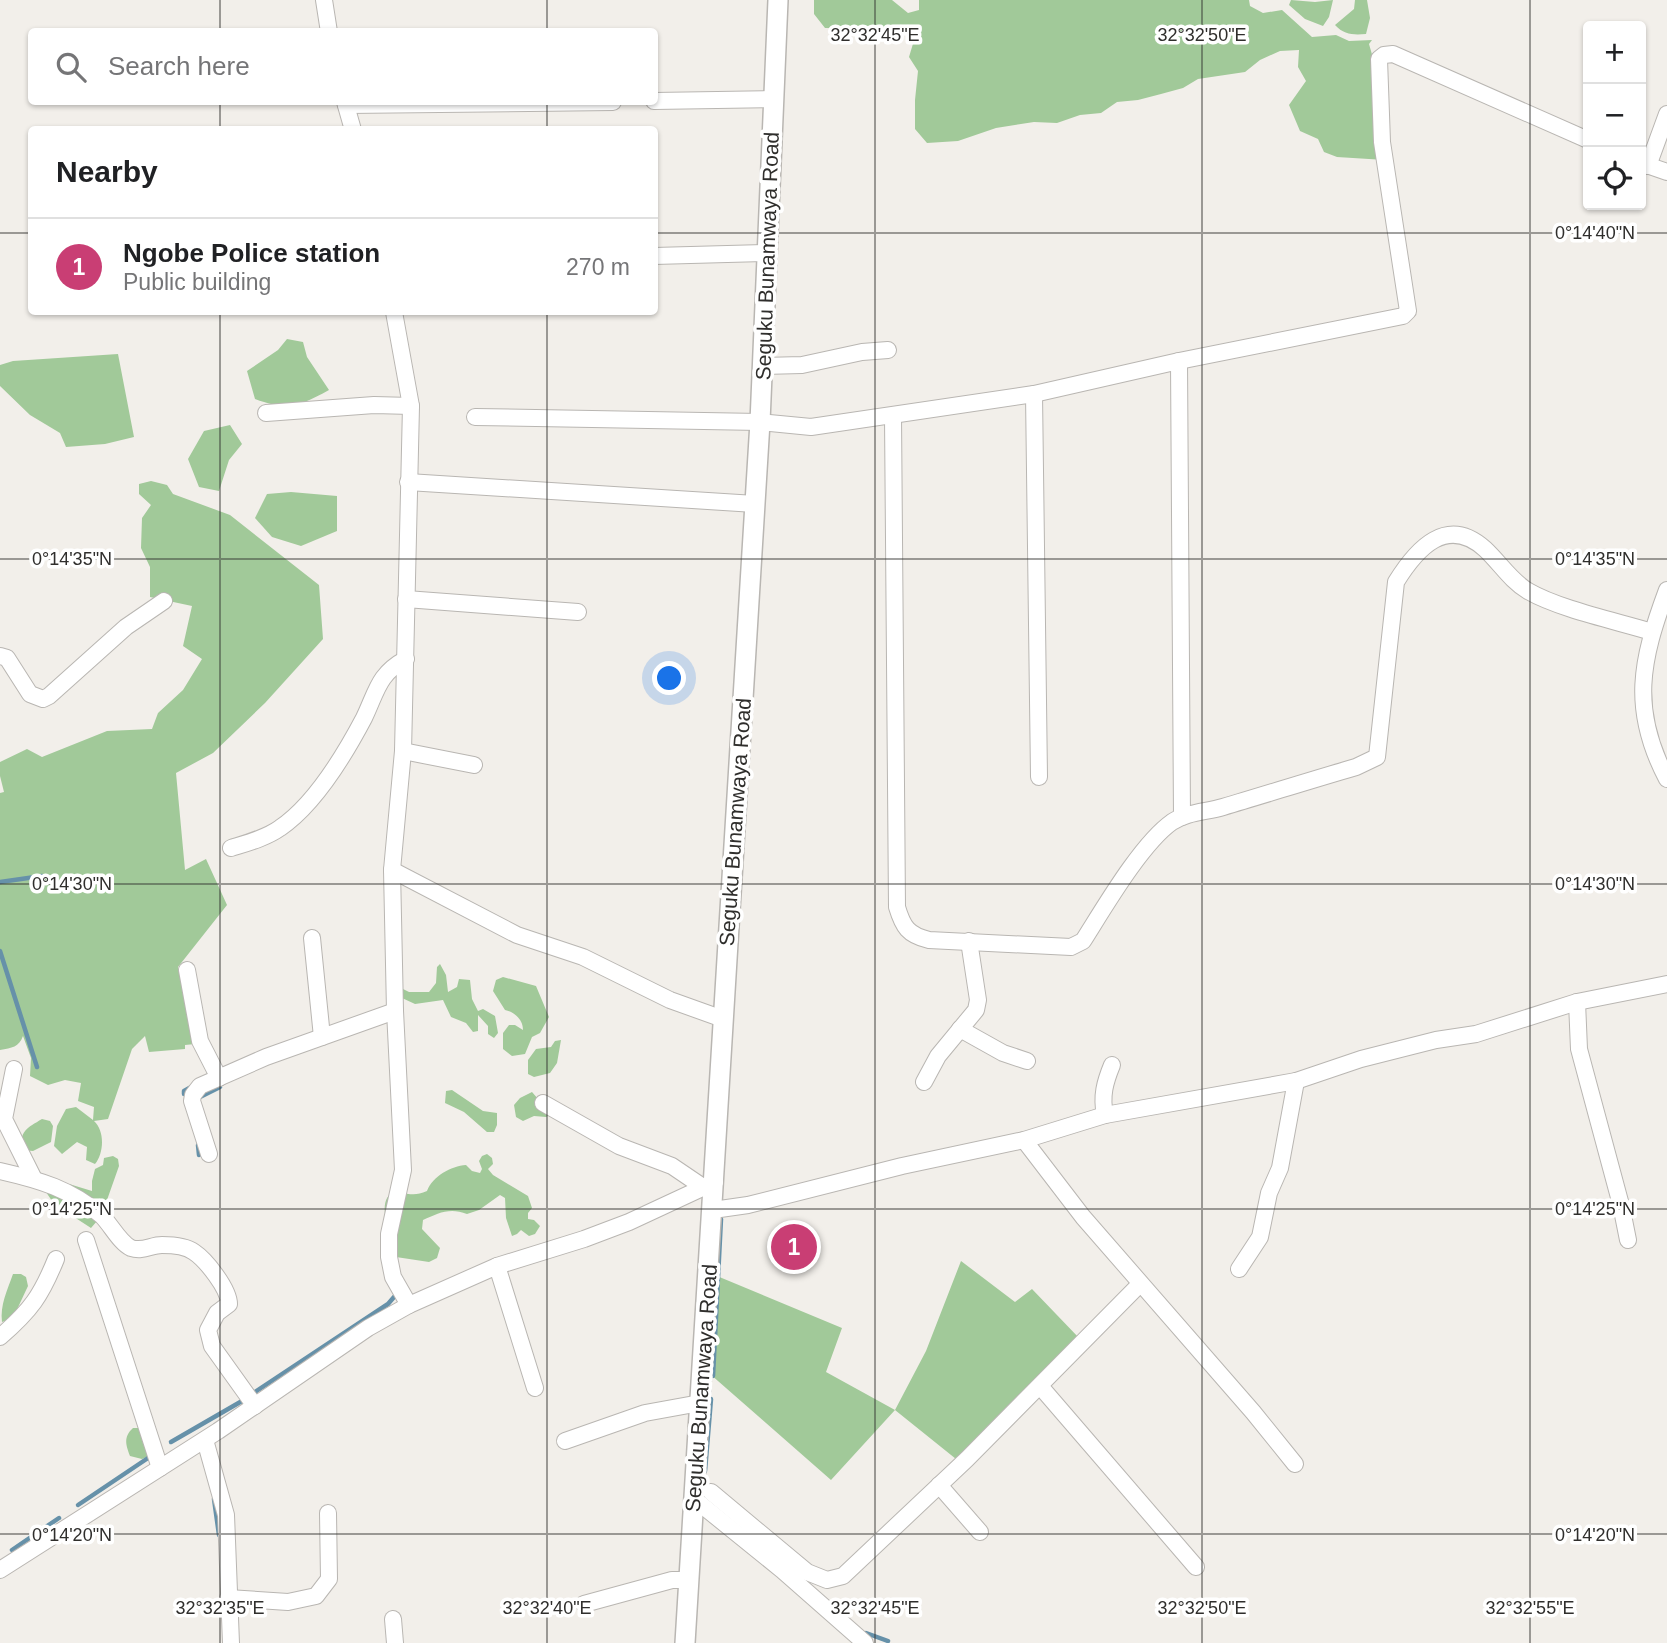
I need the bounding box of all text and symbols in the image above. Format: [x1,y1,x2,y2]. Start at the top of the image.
map controls [1583,21,1646,210]
button: + [1583,21,1646,84]
text: 32°32'45"E [830,25,920,45]
text: 32°32'50"E [1157,25,1247,45]
search box [28,28,658,105]
icon: search [52,48,90,86]
text: Search here [108,51,250,81]
button: − [1583,84,1646,147]
street label: Seguku Bunamwaya Road [751,131,783,381]
button: locate [1583,147,1646,210]
text: Nearby [56,155,158,188]
text: 0°14'40"N [1555,223,1635,243]
text: Ngobe Police station [123,238,380,268]
text: 1 [73,254,85,280]
text: 270 m [566,254,630,280]
text: Public building [123,269,271,295]
text: 0°14'35"N [32,549,112,569]
text: 0°14'35"N [1555,549,1635,569]
your location [652,661,686,695]
street label: Seguku Bunamwaya Road [715,697,755,947]
text: 0°14'30"N [32,874,112,894]
text: 0°14'30"N [1555,874,1635,894]
text: 0°14'25"N [32,1199,112,1219]
text: 0°14'25"N [1555,1199,1635,1219]
pin: 1 [771,1221,817,1273]
street label: Seguku Bunamwaya Road [681,1263,721,1513]
text: 0°14'20"N [32,1525,112,1545]
text: 0°14'20"N [1555,1525,1635,1545]
text: 32°32'35"E [175,1598,265,1618]
text: 32°32'40"E [502,1598,592,1618]
text: 32°32'45"E [830,1598,920,1618]
text: 32°32'50"E [1157,1598,1247,1618]
text: 32°32'55"E [1485,1598,1575,1618]

